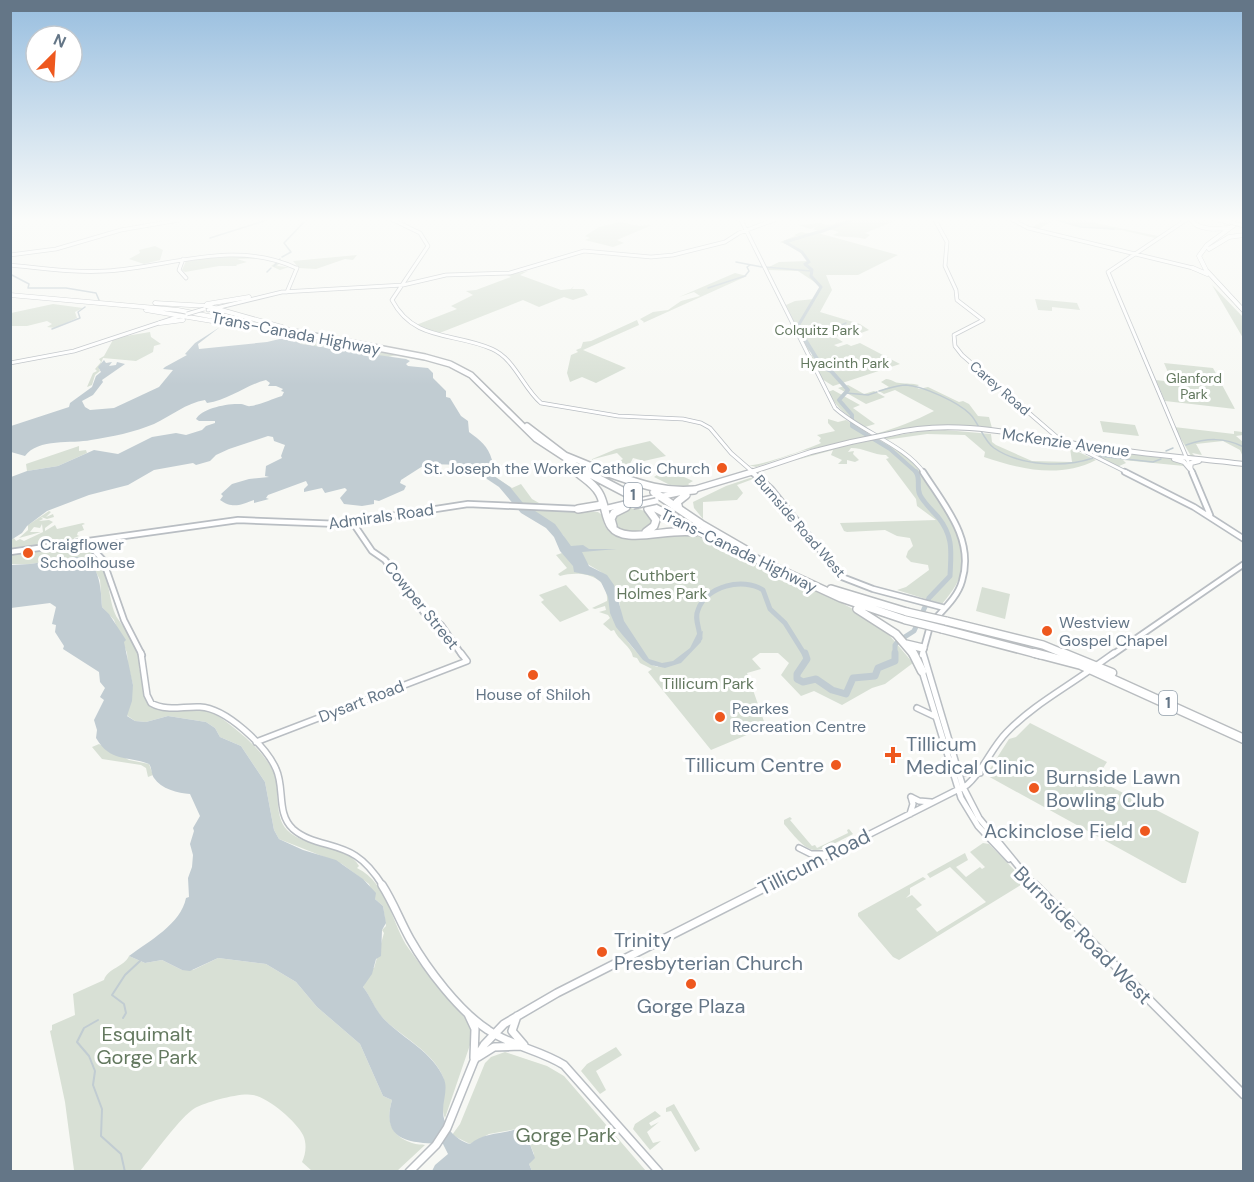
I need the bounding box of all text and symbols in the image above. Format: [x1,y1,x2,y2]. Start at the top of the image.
north arrow [24,24,84,84]
text: N [50,29,69,53]
street label: Trans-Canada Highway [210,307,382,360]
park label: Colquitz Park [775,321,859,339]
park label: Hyacinth Park [801,354,889,372]
street label: Carey Road [966,357,1034,419]
park label: Glanford Park [1166,369,1222,403]
street label: McKenzie Avenue [1001,423,1131,462]
place label: St. Joseph the Worker Catholic Church [424,458,710,479]
marker: St. Joseph the Worker Catholic Church [715,461,729,475]
street label: Burnside Road West [751,471,849,581]
road number: 1 [624,483,642,507]
street label: Admirals Road [327,499,435,534]
street label: Trans-Canada Highway [657,503,821,598]
place label: Craigflower Schoolhouse [40,534,135,573]
marker: Craigflower Schoolhouse [21,546,35,560]
street label: Cowper Street [380,557,464,654]
park label: Cuthbert Holmes Park [616,565,708,604]
place label: Westview Gospel Chapel [1059,612,1168,651]
marker: Westview Gospel Chapel [1040,624,1054,638]
marker: House of Shiloh [526,668,540,682]
park label: Tillicum Park [662,673,754,694]
street label: Dysart Road [315,676,407,727]
place label: House of Shiloh [476,684,590,705]
road number: 1 [1159,691,1177,715]
place label: Pearkes Recreation Centre [732,698,866,737]
marker: Pearkes Recreation Centre [713,710,727,724]
place label: Tillicum Medical Clinic [906,731,1035,780]
marker: Tillicum Medical Clinic [884,746,902,764]
place label: Tillicum Centre [685,752,824,778]
marker: Tillicum Centre [829,758,843,772]
place label: Burnside Lawn Bowling Club [1046,764,1180,813]
marker: Burnside Lawn Bowling Club [1027,781,1041,795]
place label: Ackinclose Field [984,818,1133,844]
street label: Tillicum Road [754,823,874,901]
marker: Ackinclose Field [1138,824,1152,838]
street label: Burnside Road West [1008,860,1158,1010]
place label: Trinity Presbyterian Church [614,927,803,976]
marker: Trinity Presbyterian Church [595,945,609,959]
marker: Gorge Plaza [684,977,698,991]
place label: Gorge Plaza [637,993,745,1019]
park label: Esquimalt Gorge Park [96,1021,198,1070]
park label: Gorge Park [515,1122,617,1148]

